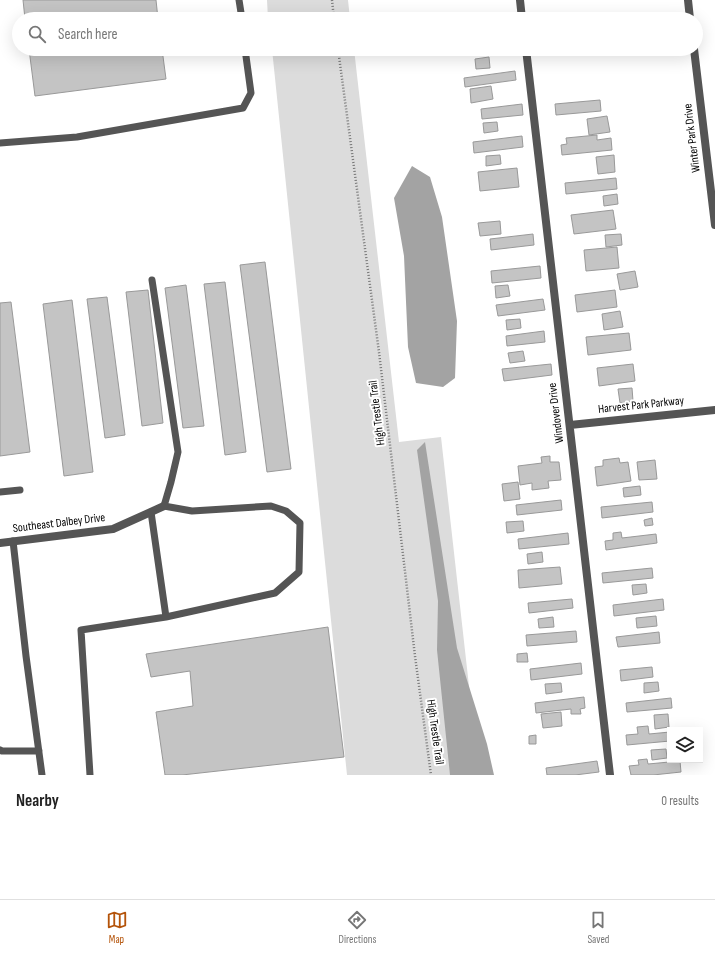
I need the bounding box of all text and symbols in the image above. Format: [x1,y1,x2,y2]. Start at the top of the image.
search box [12,12,703,56]
icon: search [26,23,48,45]
text: Search here [58,25,118,44]
street label: Winter Park Drive [680,102,704,173]
street label: High Trestle Trail [366,380,388,446]
street label: Windover Drive [545,382,567,444]
street label: Harvest Park Parkway [597,393,685,417]
street label: Southeast Dalbey Drive [12,510,106,536]
street label: High Trestle Trail [423,699,447,765]
map controls [667,727,703,763]
button: layers [667,727,703,763]
text: Nearby [16,791,59,811]
text: 0 results [661,793,699,809]
tab: Map [106,909,128,946]
tab: Directions [339,909,376,946]
tab: Saved [587,909,609,946]

